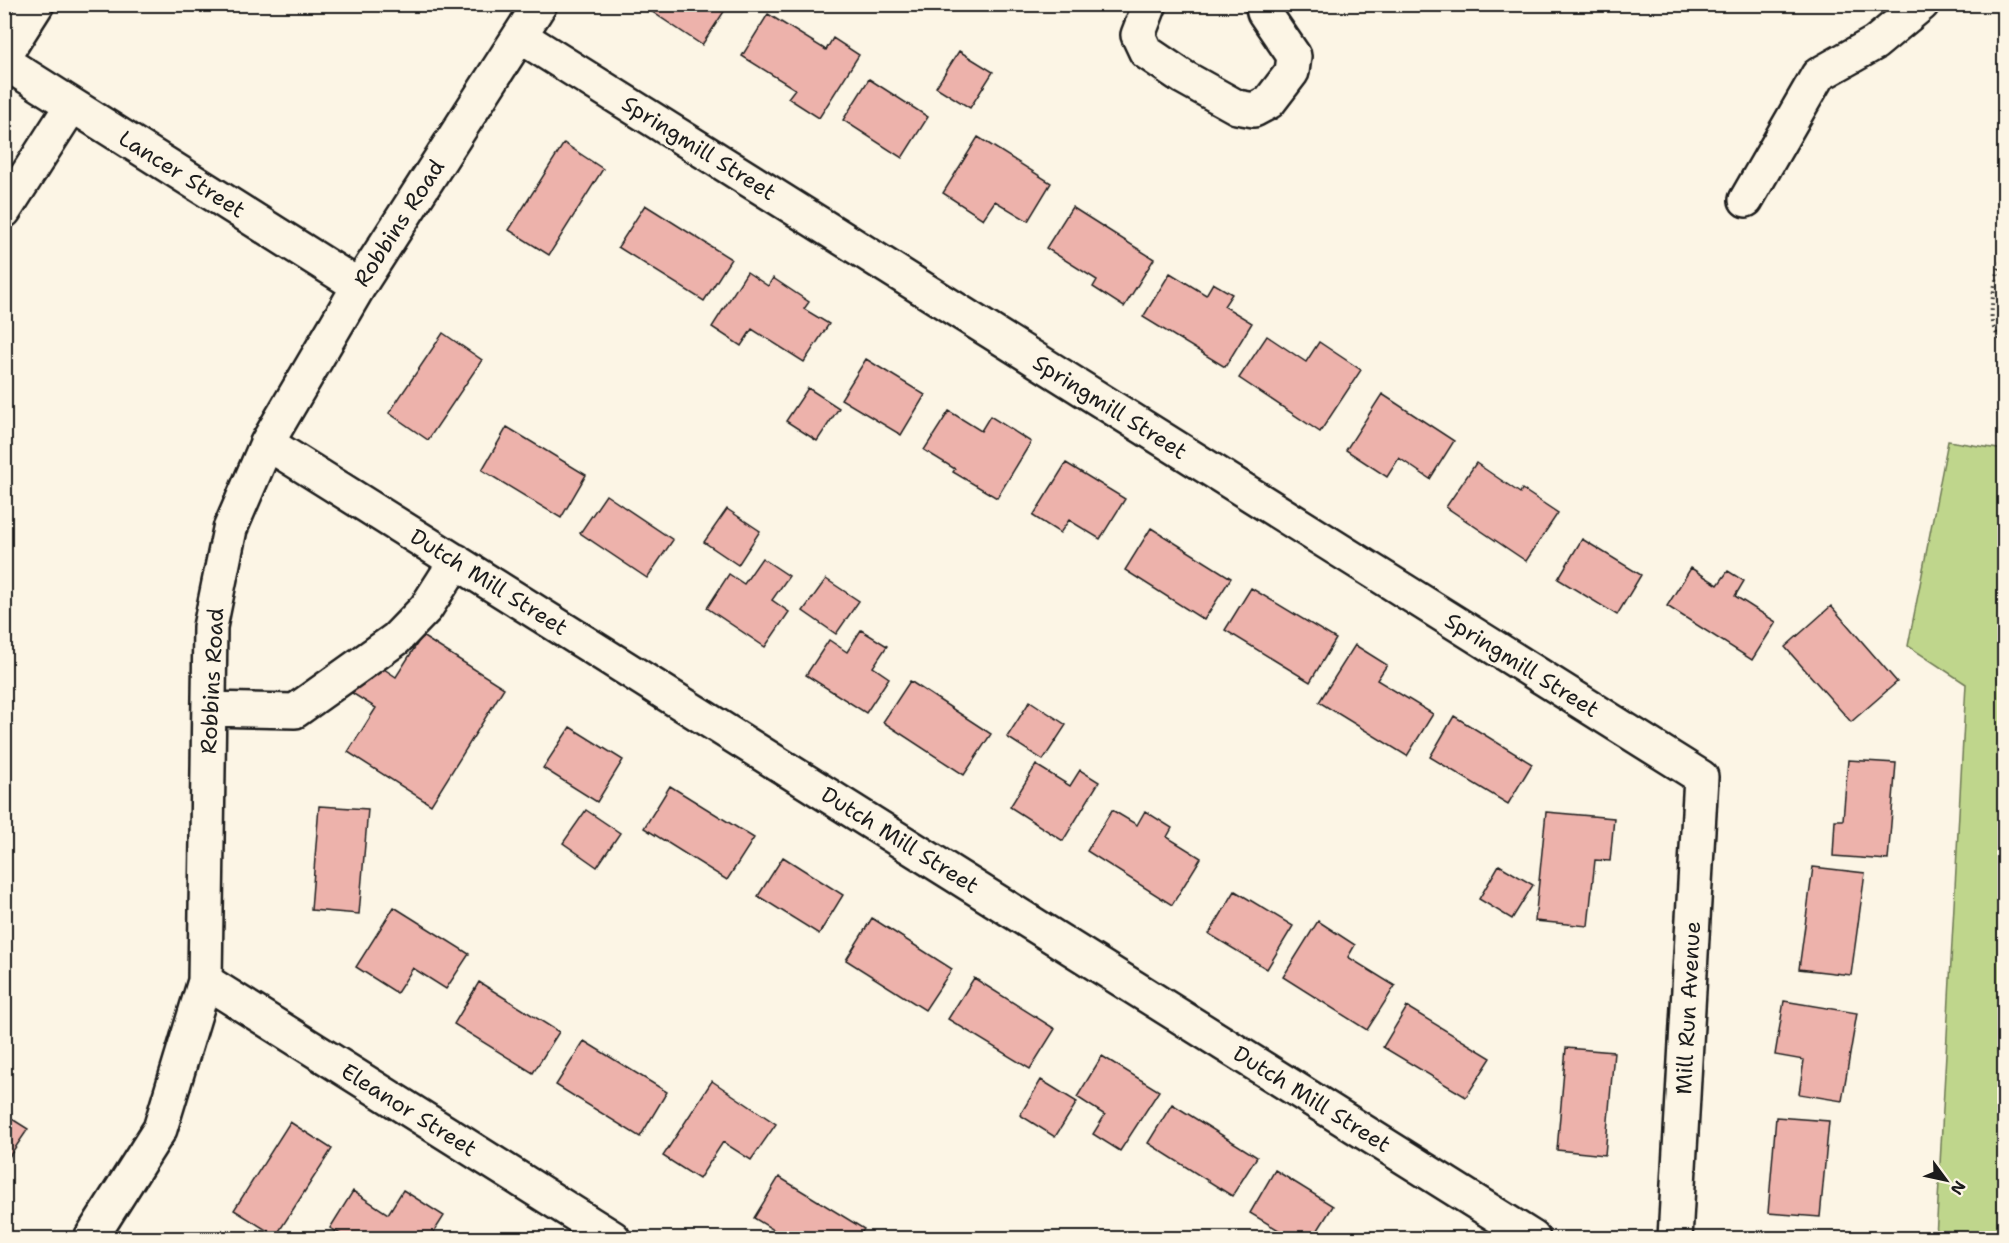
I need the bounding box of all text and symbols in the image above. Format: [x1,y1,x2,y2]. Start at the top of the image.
street label: Springmill Street [616,89,782,207]
street label: Lancer Street [113,124,251,224]
street label: Robbins Road [347,154,451,292]
street label: Springmill Street [1027,348,1193,466]
street label: Dutch Mill Street [405,522,573,642]
street label: Springmill Street [1439,606,1605,724]
street label: Robbins Road [194,607,230,755]
street label: Dutch Mill Street [816,780,984,900]
street label: Mill Run Avenue [1669,921,1707,1095]
street label: Dutch Mill Street [1228,1039,1396,1159]
street label: Eleanor Street [336,1057,482,1163]
north arrow [1916,1150,1976,1210]
text: N [1946,1177,1970,1199]

